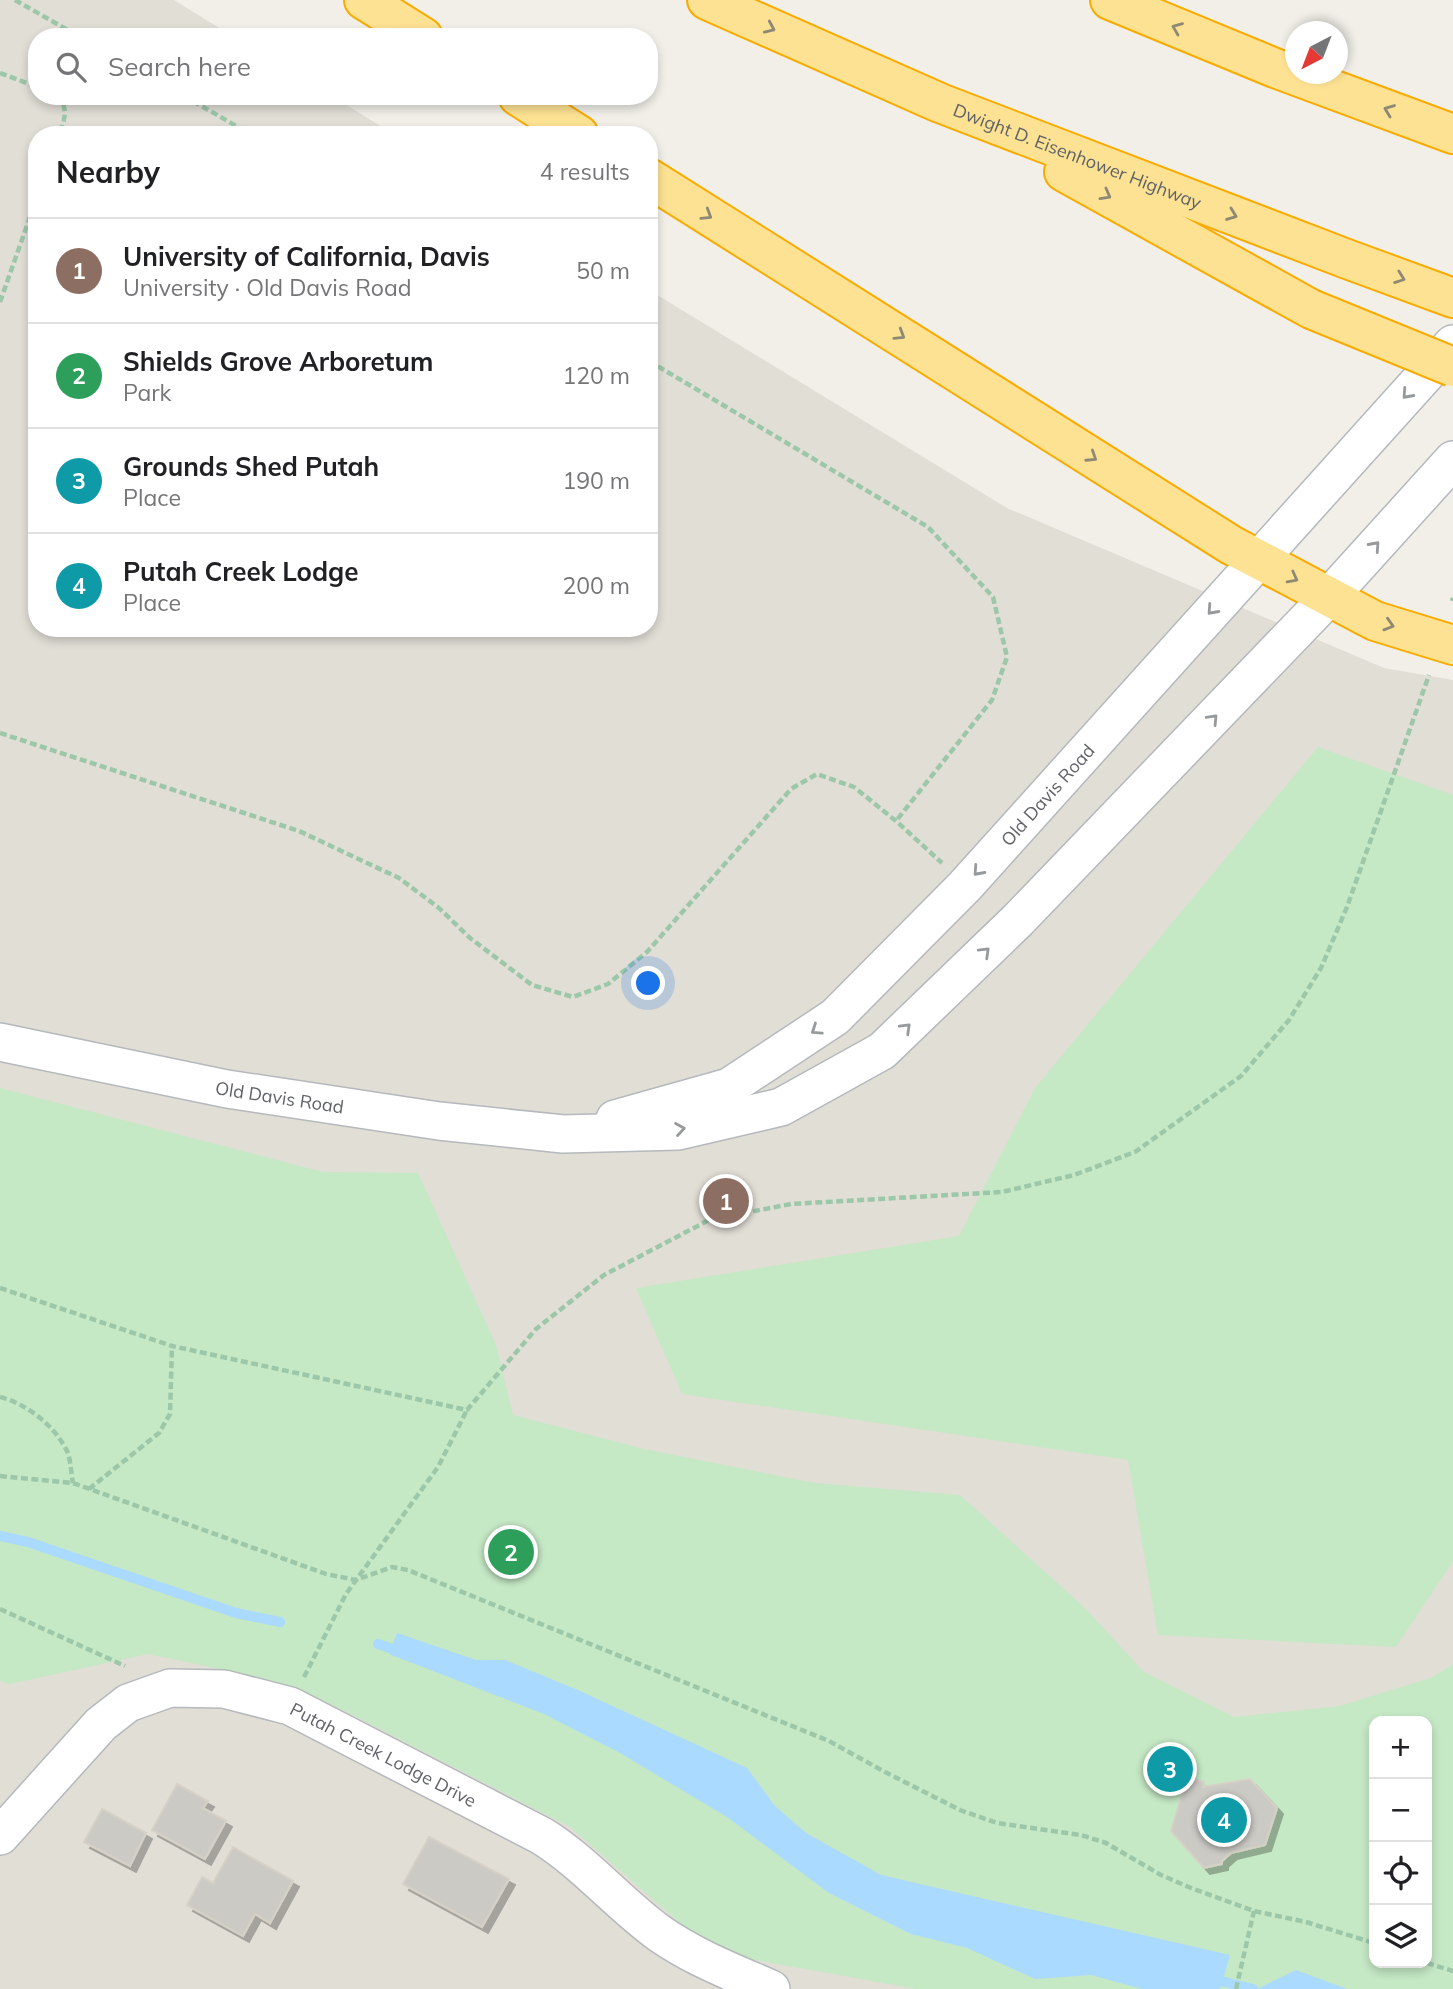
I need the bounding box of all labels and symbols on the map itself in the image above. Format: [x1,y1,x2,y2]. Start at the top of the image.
one-way arrow [762,20,775,34]
north arrow [1285,21,1348,84]
one-way arrow [1172,22,1184,36]
street label: Dwight D. Eisenhower Highway [950,98,1205,214]
one-way arrow [1384,105,1396,119]
one-way arrow [1099,187,1112,200]
one-way arrow [699,206,712,219]
one-way arrow [1226,207,1238,221]
one-way arrow [1393,270,1405,284]
one-way arrow [892,327,905,340]
one-way arrow [1403,386,1415,399]
one-way arrow [1085,448,1098,461]
one-way arrow [1367,541,1379,554]
one-way arrow [1286,570,1298,583]
one-way arrow [1208,602,1220,615]
one-way arrow [1383,617,1395,632]
one-way arrow [1205,714,1218,727]
street label: Old Davis Road [995,739,1099,850]
one-way arrow [974,863,987,876]
one-way arrow [977,948,990,961]
your location [631,966,665,1000]
one-way arrow [811,1021,824,1034]
one-way arrow [898,1024,911,1037]
street label: Old Davis Road [213,1075,345,1118]
one-way arrow [674,1122,686,1137]
pin: 1 [703,1175,749,1227]
pin: 2 [488,1526,534,1578]
street label: Putah Creek Lodge Drive [287,1697,481,1812]
pin: 3 [1147,1743,1193,1795]
pin: 4 [1201,1794,1247,1846]

